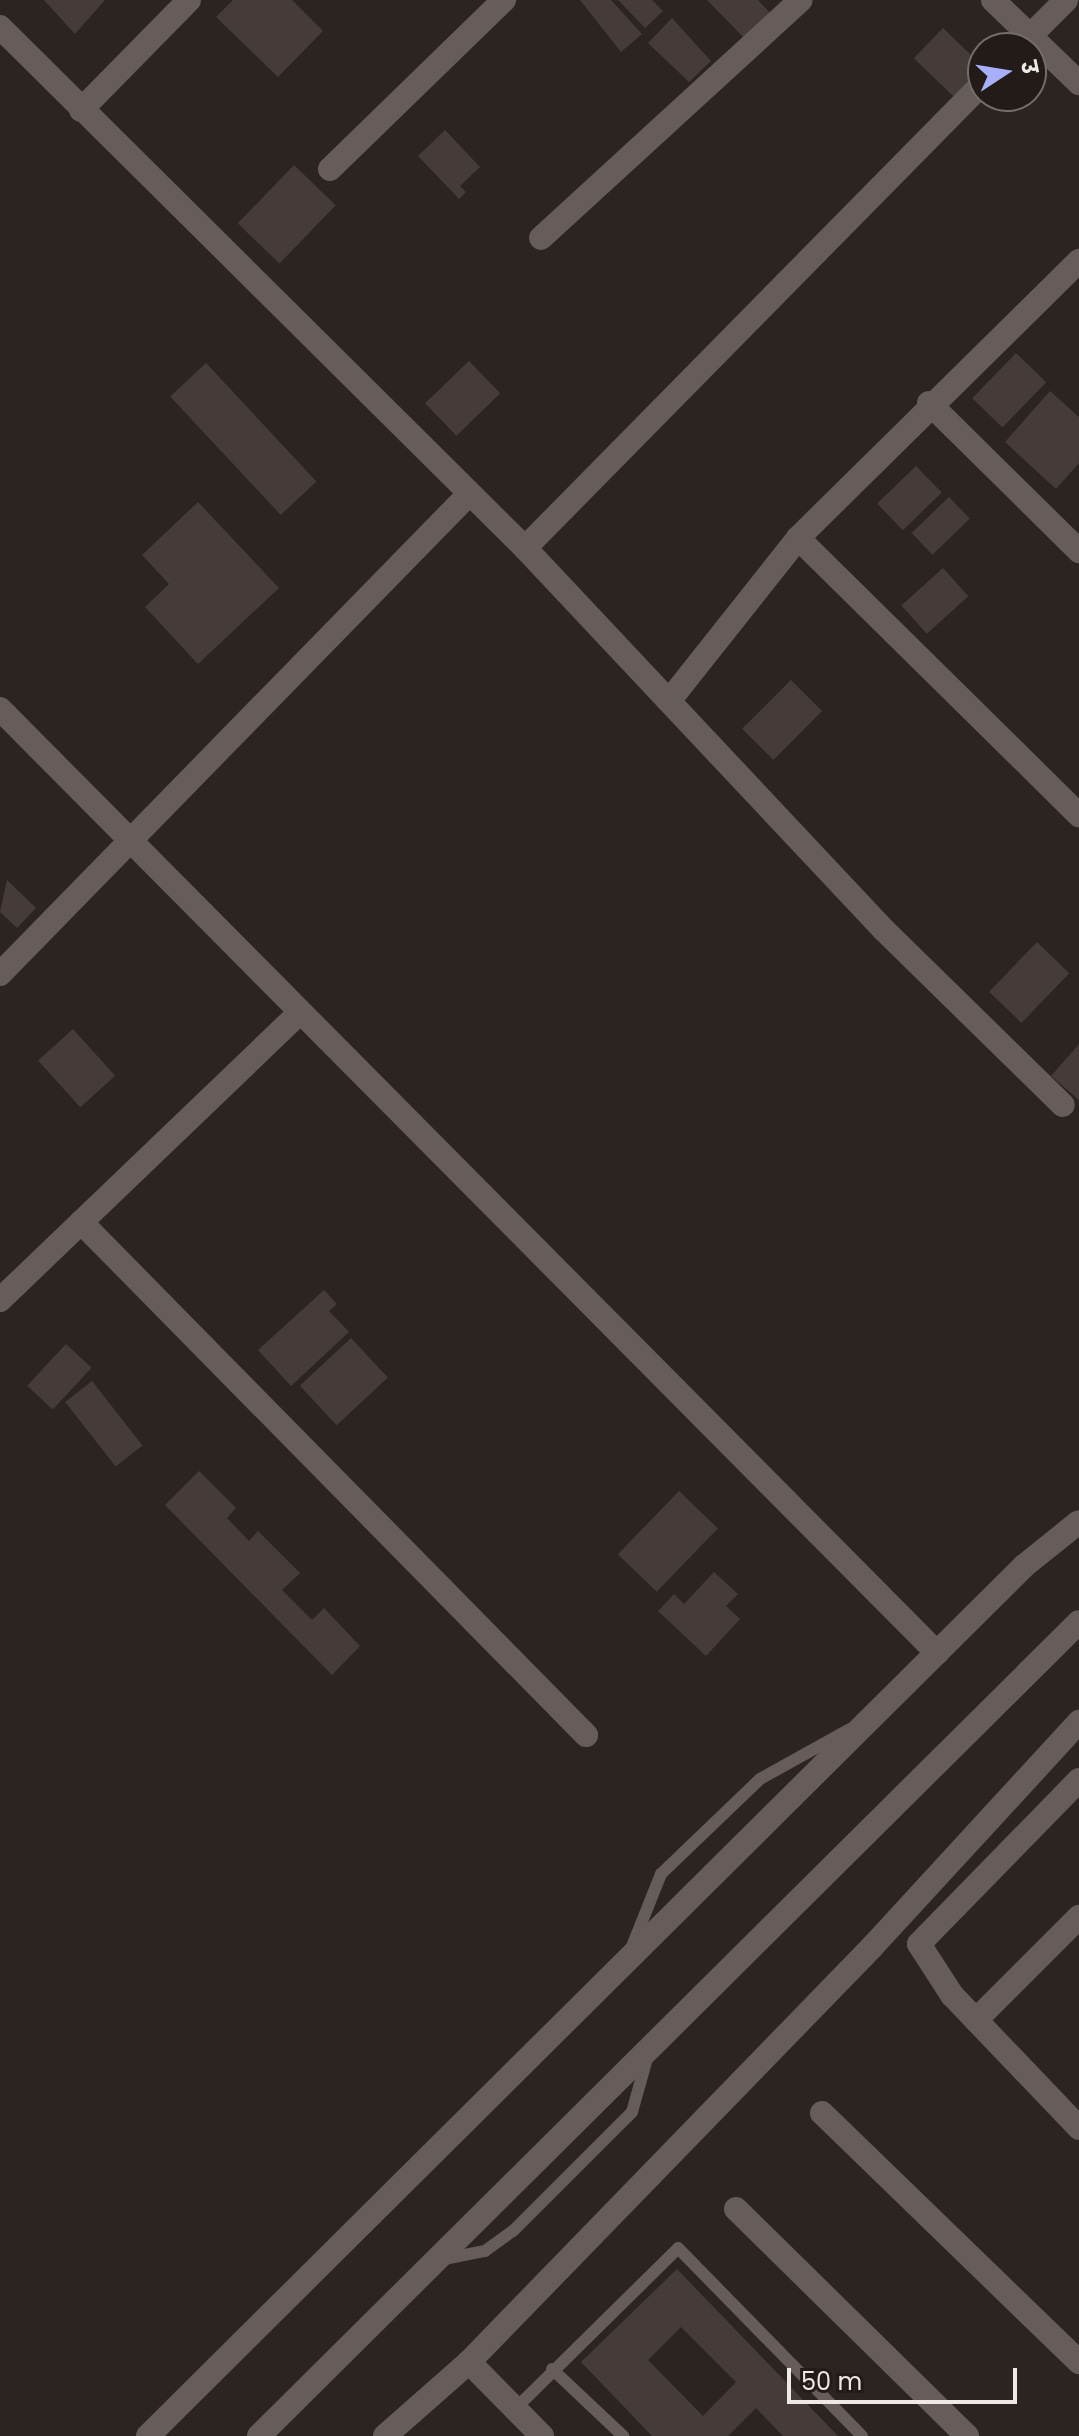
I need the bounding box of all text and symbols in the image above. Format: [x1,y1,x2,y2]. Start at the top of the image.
north arrow [967,32,1047,112]
text: उ [1013,58,1045,77]
scale bar [791,2352,1021,2402]
text: 50 m [801,2365,862,2398]

